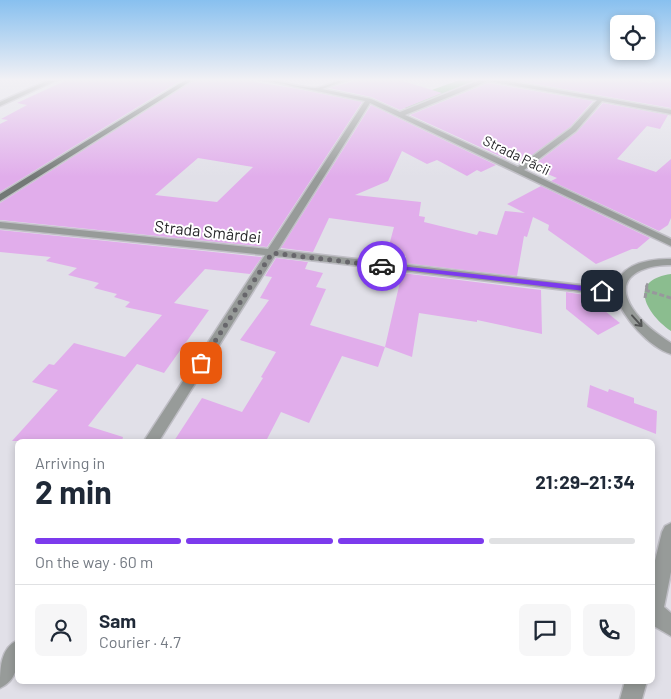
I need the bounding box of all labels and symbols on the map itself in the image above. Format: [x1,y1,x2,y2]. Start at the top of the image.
street label: Strada Păcii [481,131,553,179]
street label: Strada Smârdei [154,216,262,246]
courier [357,241,407,291]
pin [581,270,623,312]
one-way arrow [631,314,642,327]
pin [180,342,222,384]

